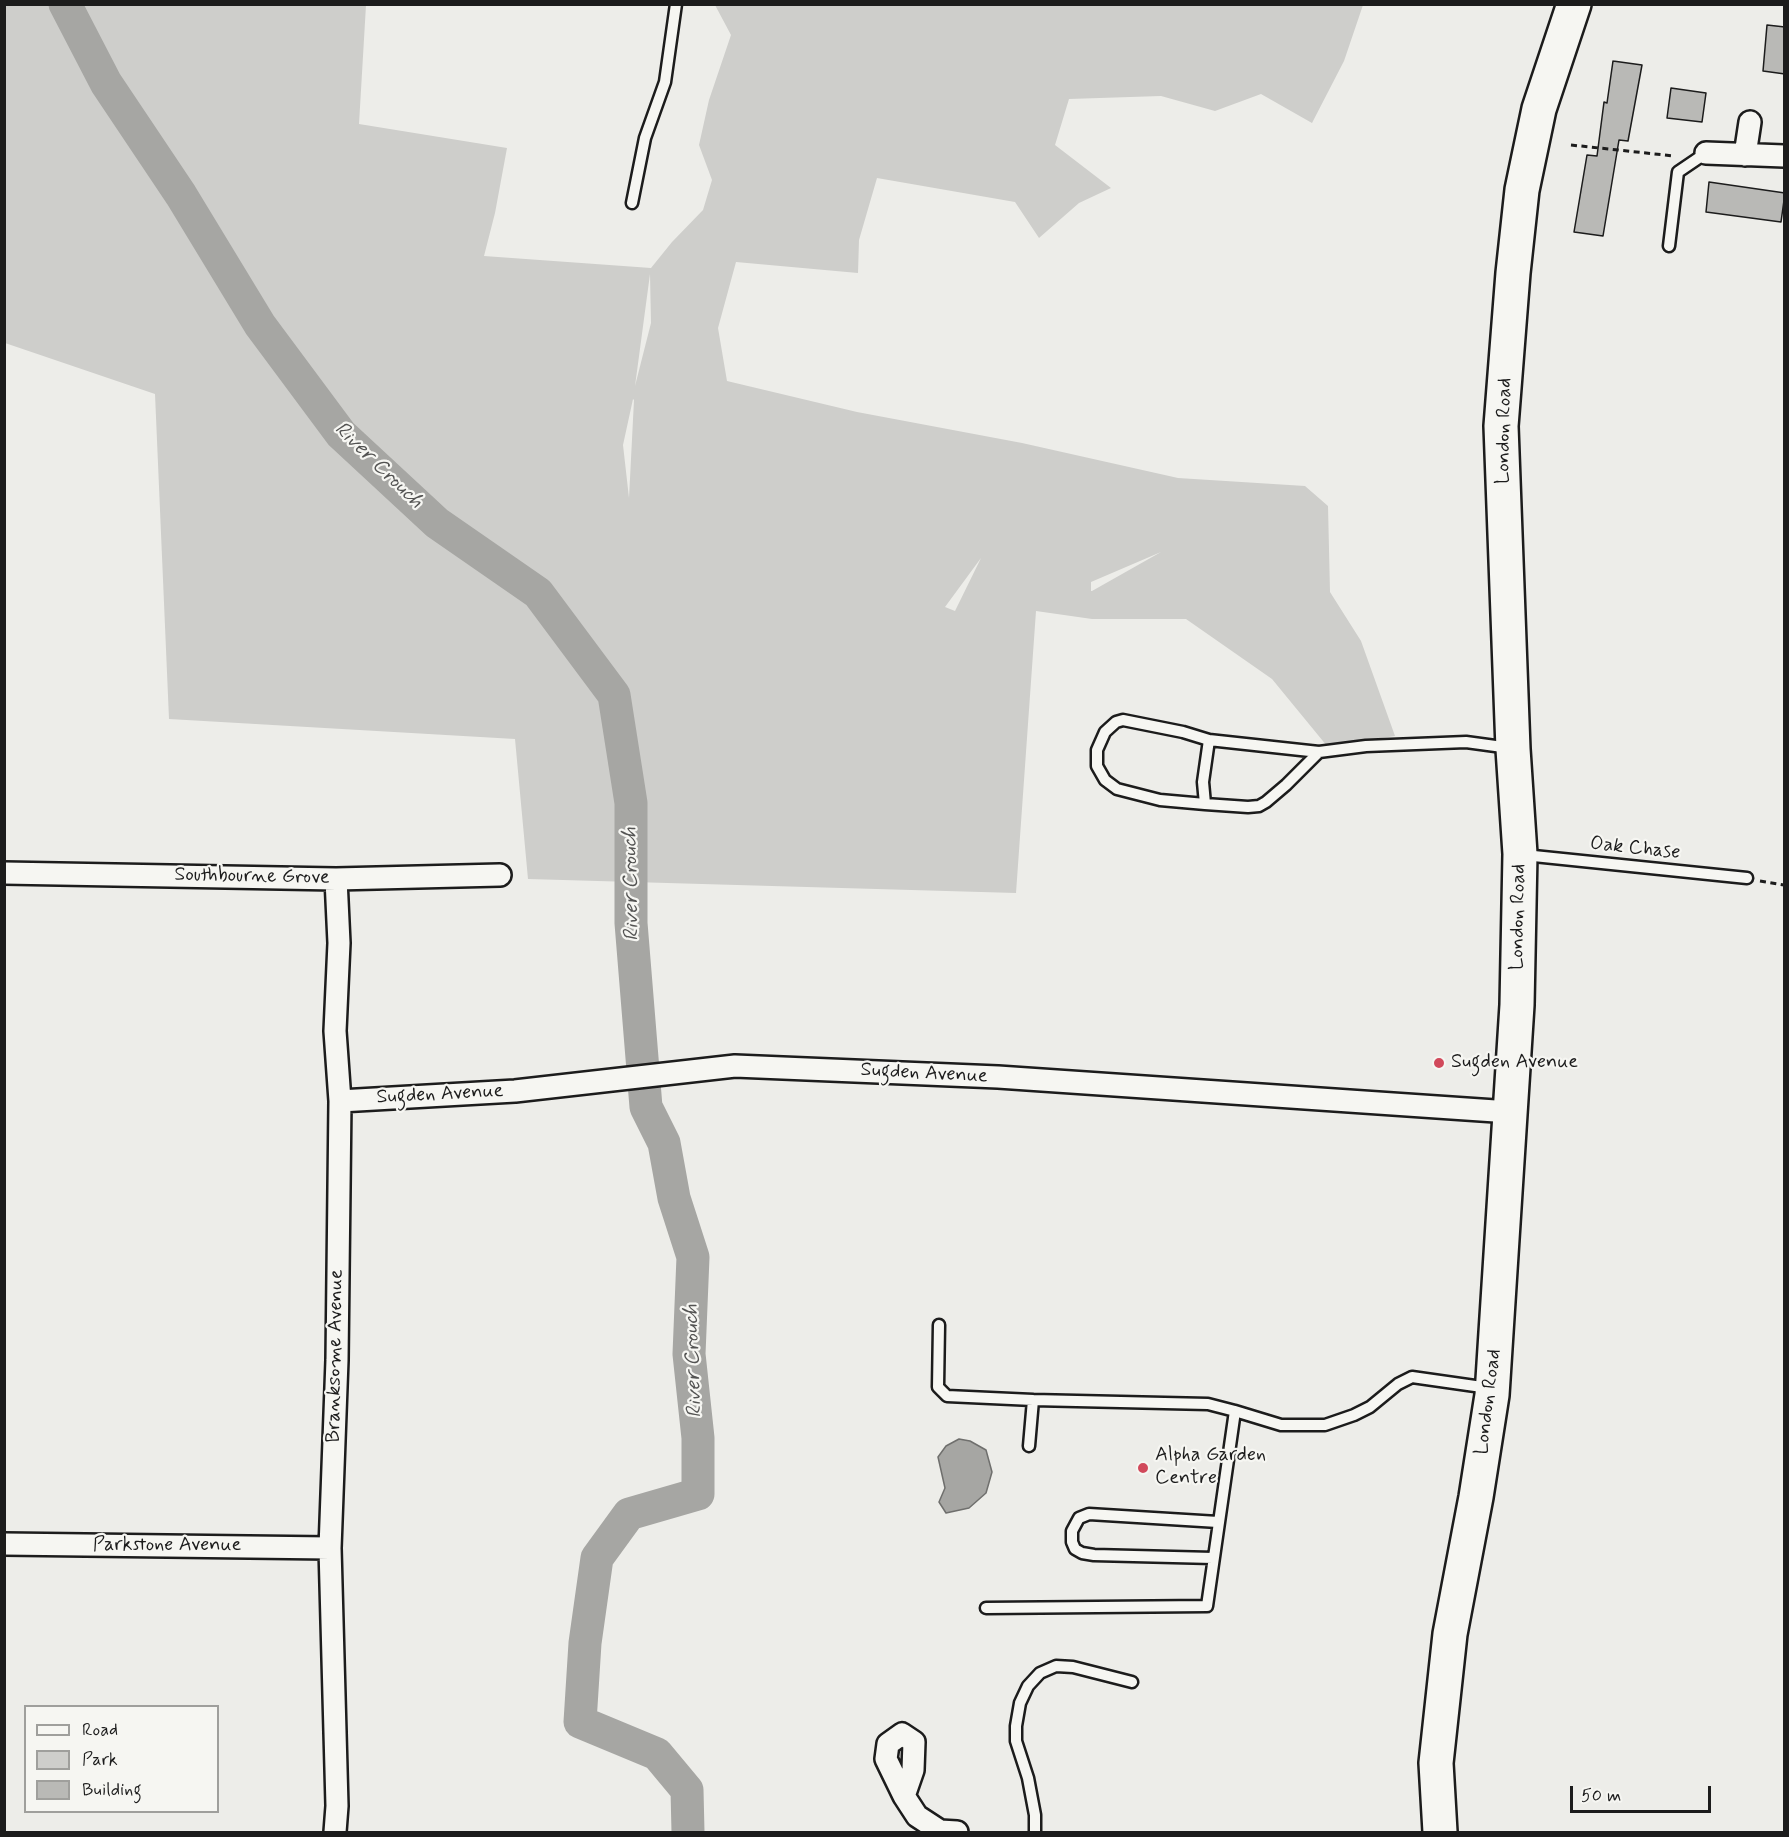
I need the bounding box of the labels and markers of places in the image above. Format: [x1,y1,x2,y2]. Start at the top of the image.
place label: Sugden Avenue [1451,1051,1578,1075]
marker: Sugden Avenue [1432,1056,1446,1070]
place label: Alpha Garden Centre [1155,1444,1266,1491]
marker: Alpha Garden Centre [1136,1461,1150,1475]

